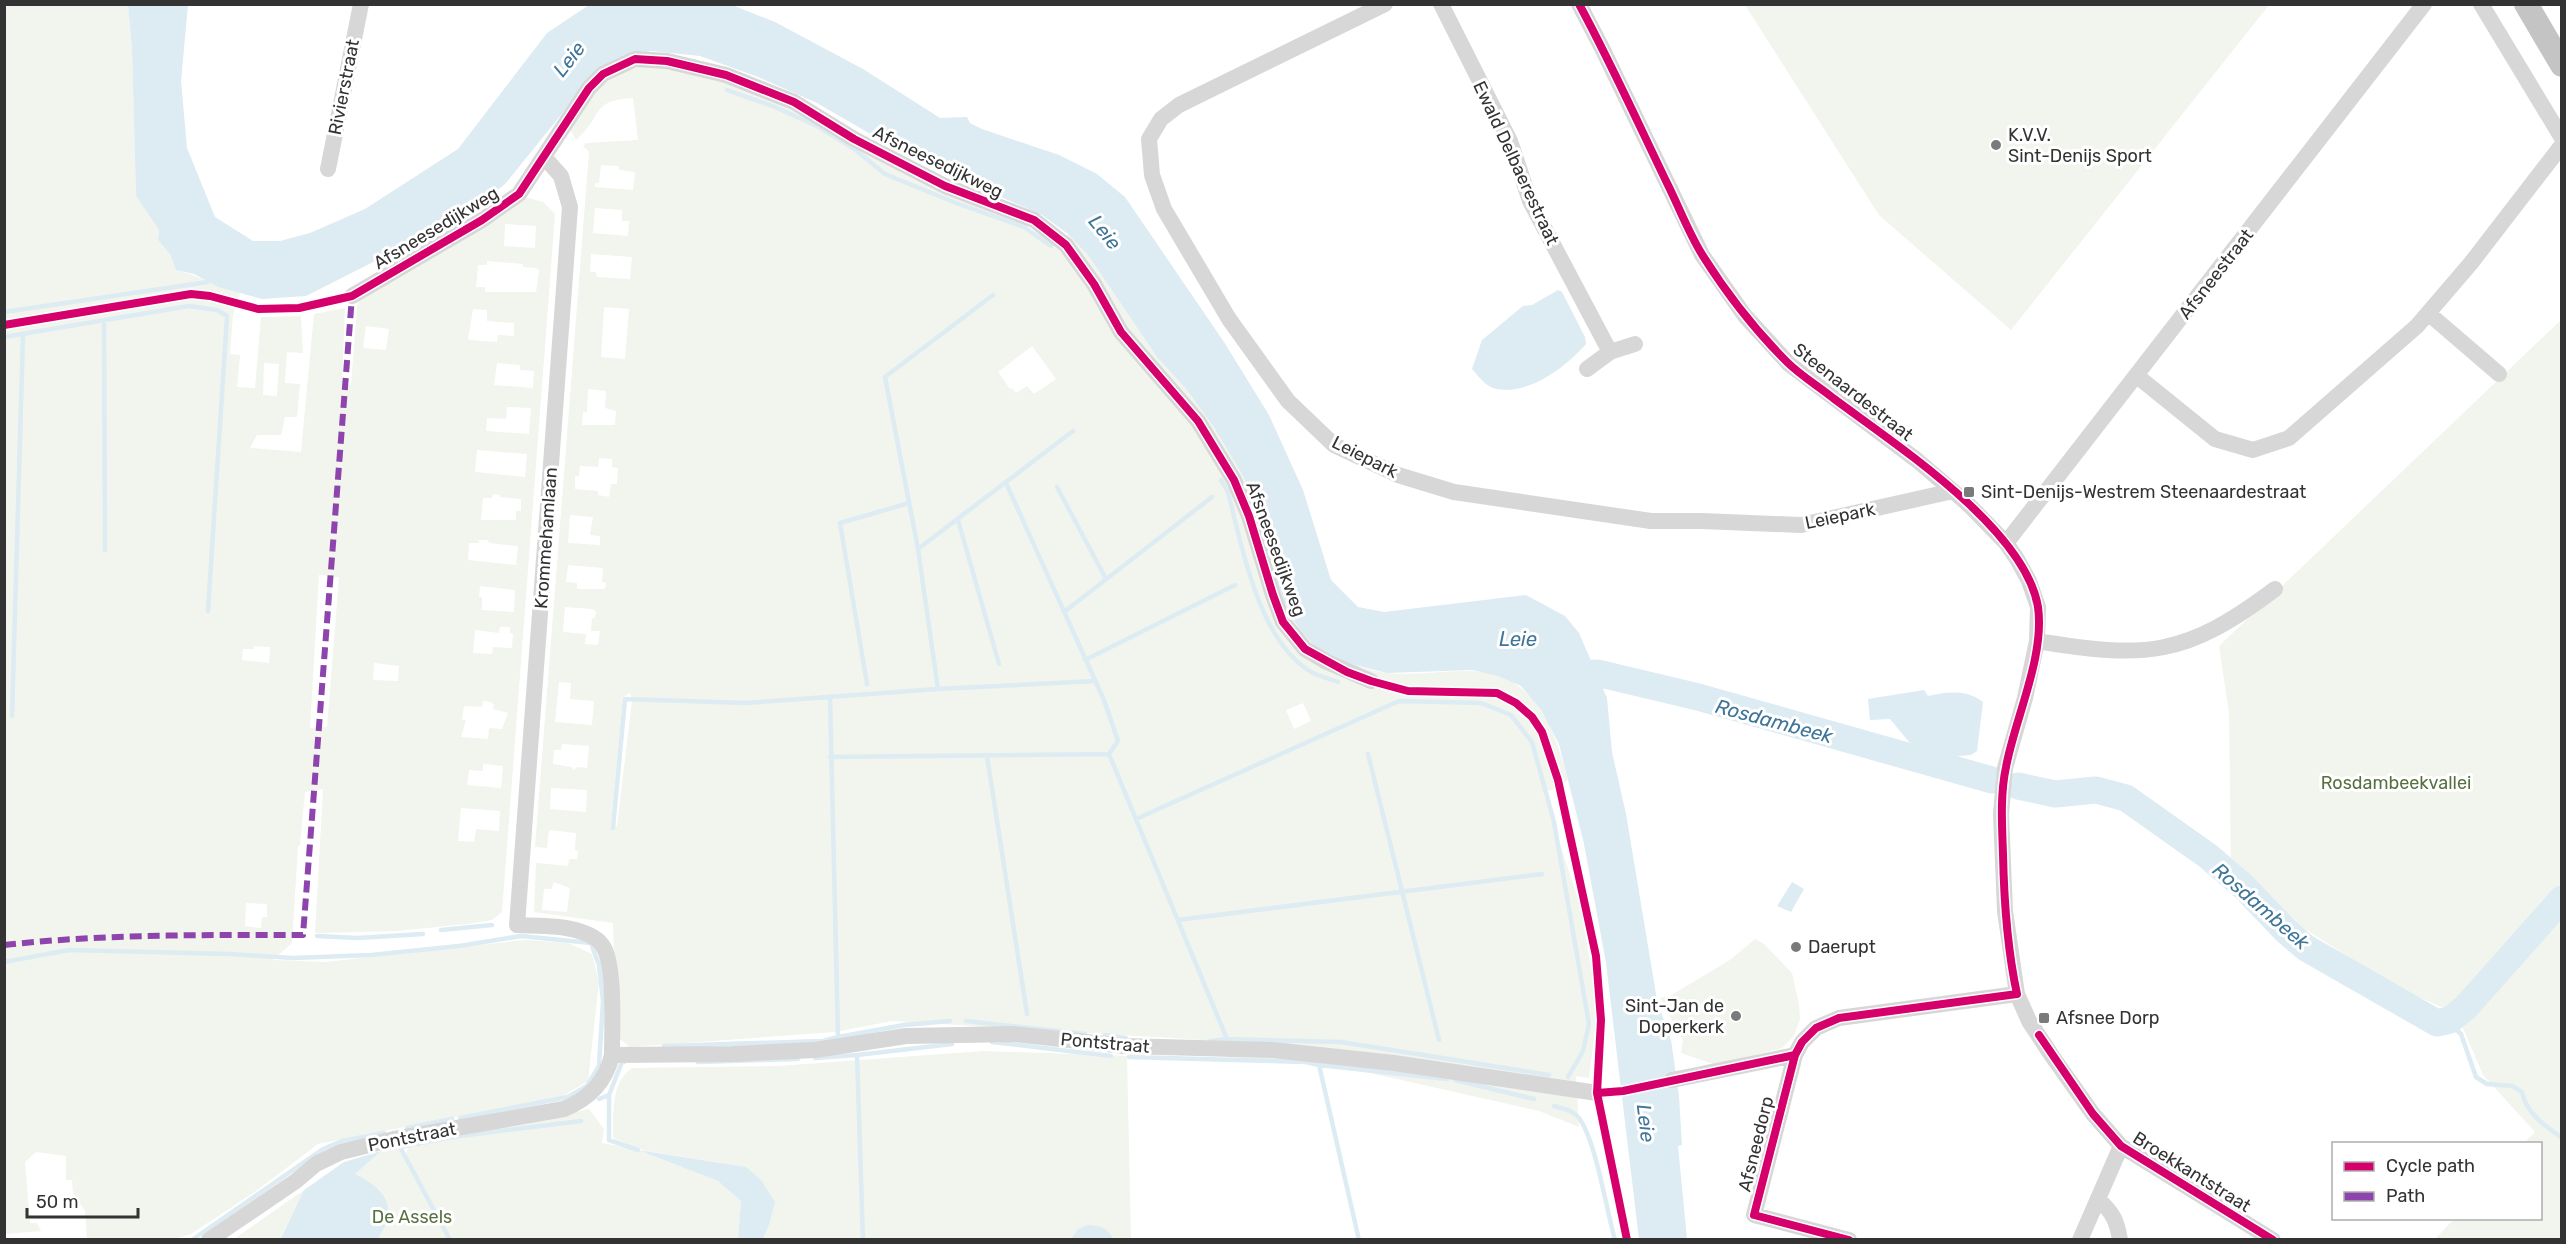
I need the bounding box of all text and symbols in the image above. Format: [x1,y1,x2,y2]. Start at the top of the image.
street label: Rivierstraat [324,37,364,137]
water label: Leie [548,37,590,81]
street label: Ewald Delbaerestraat [1468,78,1564,248]
street label: Afsneesedijkweg [869,121,1007,203]
place label: K.V.V. Sint-Denijs Sport [2008,124,2152,167]
marker: K.V.V. Sint-Denijs Sport [1989,138,2003,152]
street label: Afsneesedijkweg [369,182,503,274]
water label: Leie [1084,210,1126,254]
street label: Afsneestraat [2174,224,2258,324]
street label: Steenaardestraat [1789,338,1917,446]
street label: Leiepark [1328,431,1402,483]
street label: Krommehamlaan [530,466,562,610]
street label: Afsneesedijkweg [1241,478,1311,620]
place label: Sint-Denijs-Westrem Steenaardestraat [1981,481,2306,503]
marker: Sint-Denijs-Westrem Steenaardestraat [1962,485,1976,499]
street label: Leiepark [1803,498,1878,534]
water label: Leie [1499,627,1537,651]
water label: Rosdambeek [1713,694,1836,748]
park label: Rosdambeekvallei [2321,772,2471,794]
water label: Rosdambeek [2208,857,2315,955]
place label: Daerupt [1808,936,1876,958]
marker: Daerupt [1789,940,1803,954]
place label: Sint-Jan de Doperkerk [1625,995,1725,1038]
place label: Afsnee Dorp [2056,1007,2160,1029]
marker: Sint-Jan de Doperkerk [1729,1009,1743,1023]
marker: Afsnee Dorp [2037,1011,2051,1025]
street label: Pontstraat [1060,1028,1150,1058]
street label: Afsneedorp [1734,1094,1778,1194]
water label: Leie [1632,1103,1660,1143]
street label: Pontstraat [366,1118,458,1156]
street label: Broekkantstraat [2129,1127,2255,1217]
legend [2332,1142,2542,1220]
text: Cycle path [2386,1155,2475,1177]
scale bar [27,1181,138,1219]
text: Path [2386,1185,2425,1207]
text: 50 m [36,1191,79,1213]
park label: De Assels [372,1206,452,1228]

